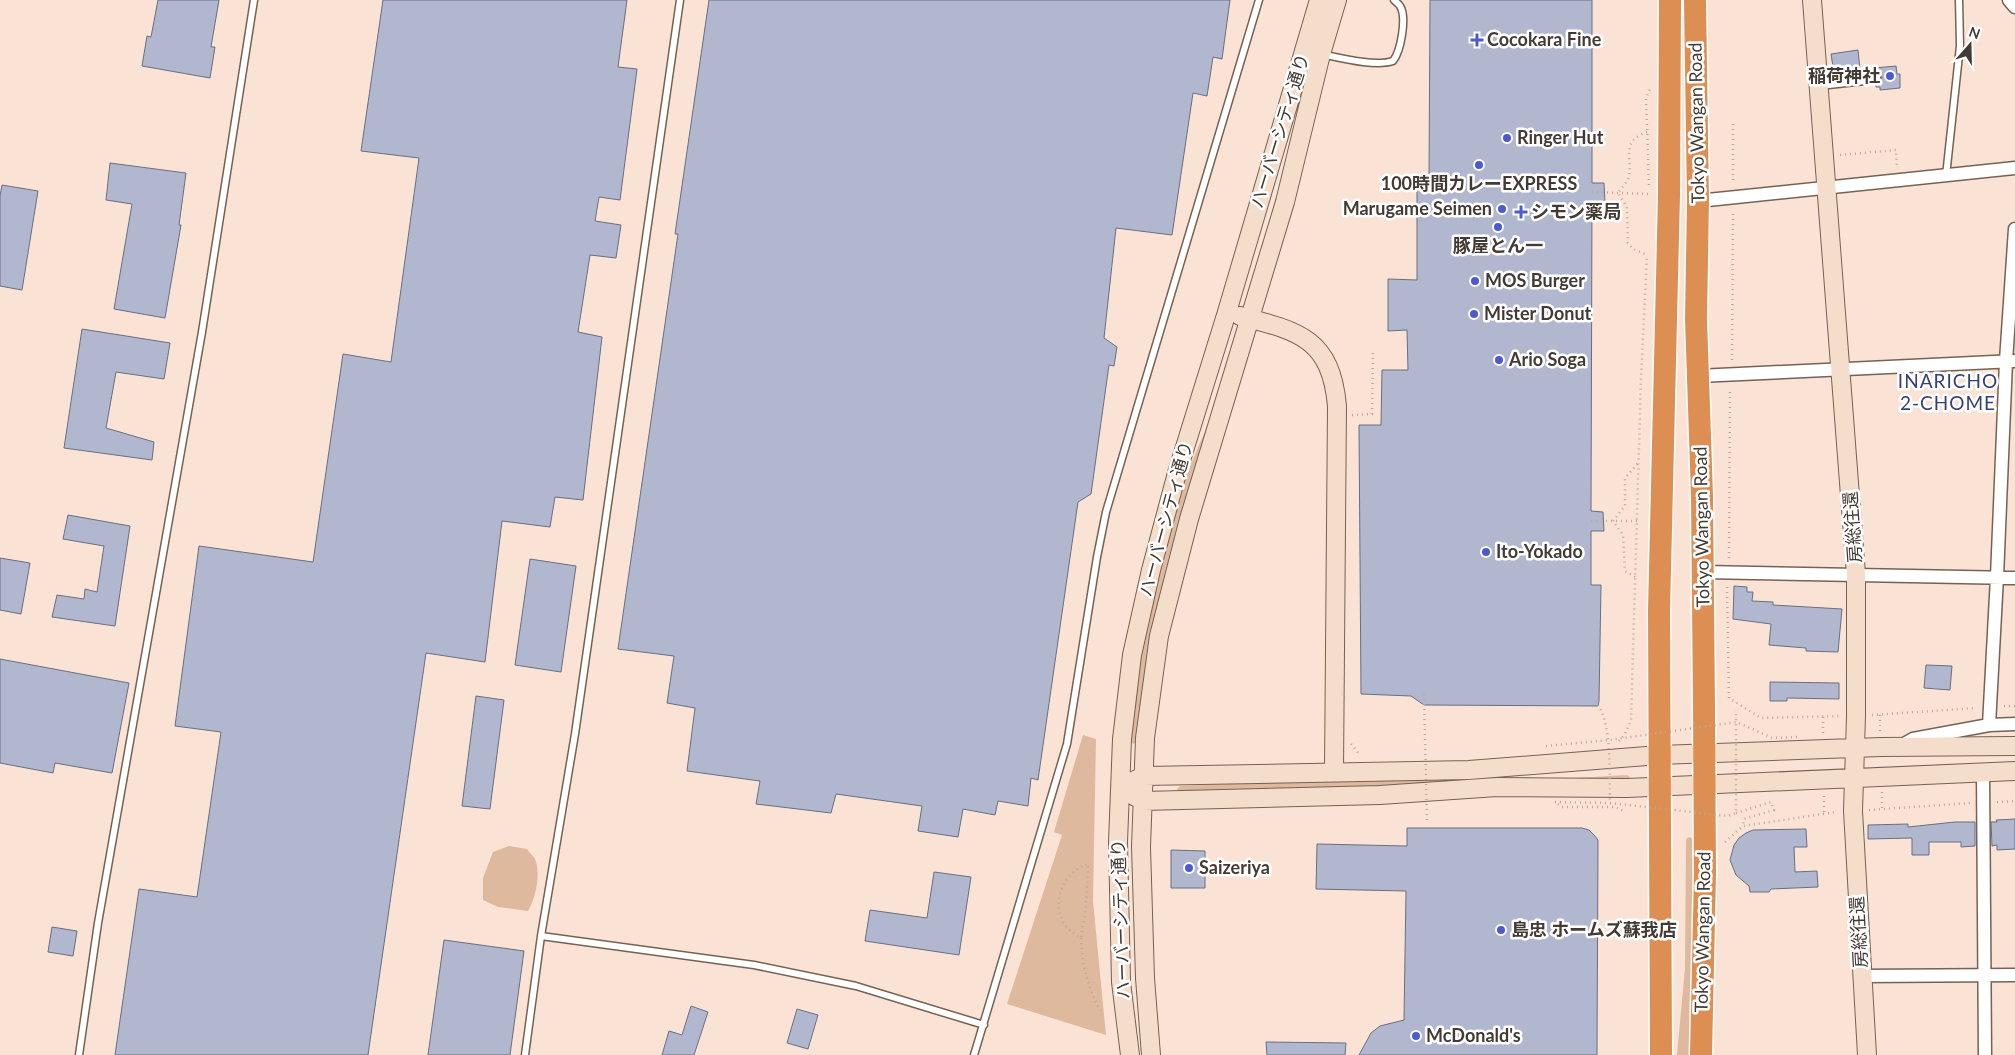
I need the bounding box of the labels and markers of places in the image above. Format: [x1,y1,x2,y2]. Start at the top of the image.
place label: Cocokara Fine [1487,28,1602,50]
marker: Cocokara Fine [1471,34,1483,46]
place label: 稲荷神社 [1808,64,1880,86]
marker: 稲荷神社 [1884,70,1896,82]
place label: Ringer Hut [1517,126,1604,148]
marker: Ringer Hut [1501,132,1513,144]
marker: 100時間カレーEXPRESS [1473,159,1485,171]
place label: 100時間カレーEXPRESS [1381,172,1577,194]
place label: Marugame Seimen [1343,197,1492,219]
place label: シモン薬局 [1531,200,1621,222]
marker: Marugame Seimen [1496,203,1508,215]
marker: シモン薬局 [1515,206,1527,218]
marker: 豚屋とん一 [1492,221,1504,233]
place label: 豚屋とん一 [1453,234,1543,256]
place label: MOS Burger [1485,269,1585,291]
marker: MOS Burger [1469,275,1481,287]
place label: Mister Donut [1484,302,1592,324]
marker: Mister Donut [1468,308,1480,320]
place label: Ario Soga [1508,348,1586,370]
marker: Ario Soga [1493,354,1505,366]
place label: Ito-Yokado [1496,540,1583,562]
marker: Ito-Yokado [1480,546,1492,558]
place label: Saizeriya [1199,856,1270,878]
marker: Saizeriya [1183,862,1195,874]
place label: 島忠 ホームズ蘇我店 [1511,918,1677,940]
marker: 島忠 ホームズ蘇我店 [1495,924,1507,936]
place label: McDonald's [1426,1024,1521,1046]
marker: McDonald's [1410,1030,1422,1042]

